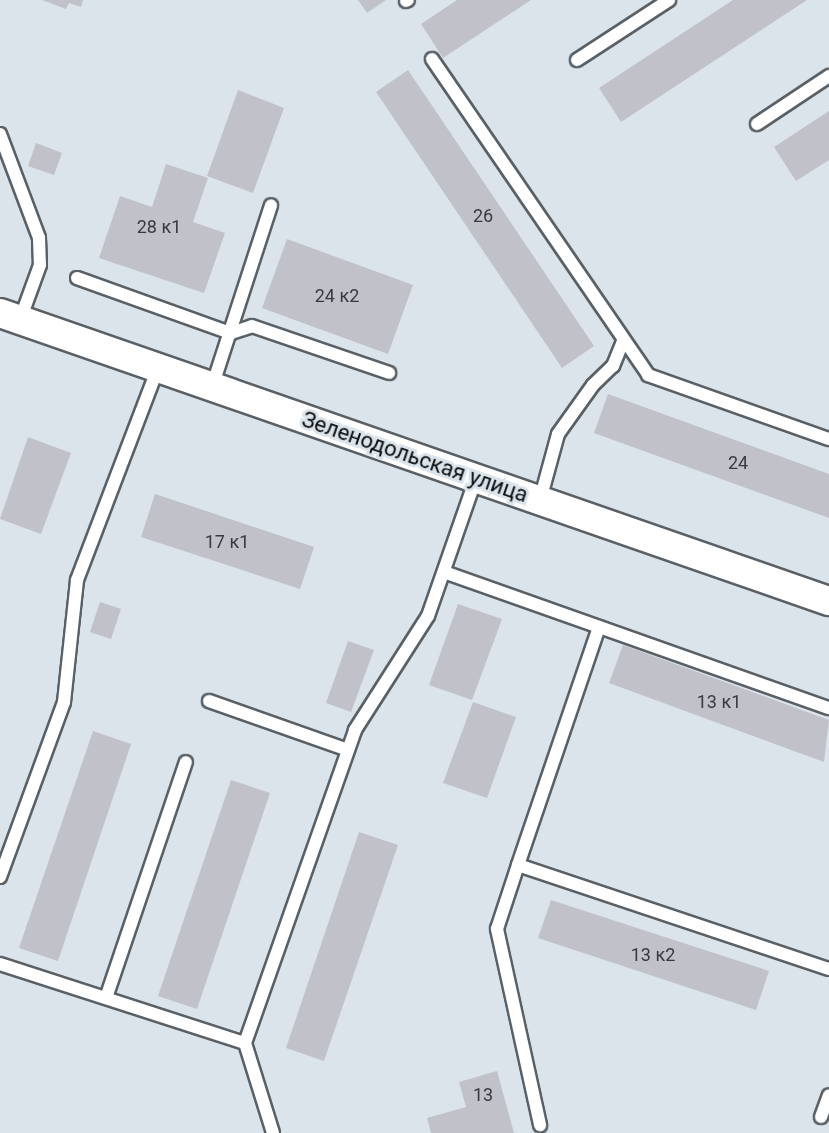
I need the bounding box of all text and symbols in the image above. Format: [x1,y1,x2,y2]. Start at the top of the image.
house number: 26 [473,205,493,227]
house number: 28 к1 [137,216,181,238]
house number: 24 к2 [315,285,359,307]
street label: Зеленодольская улица [299,406,531,508]
house number: 24 [728,452,748,474]
house number: 17 к1 [205,531,249,553]
house number: 13 к1 [697,691,741,713]
house number: 13 к2 [631,944,675,966]
house number: 13 [473,1084,493,1106]

